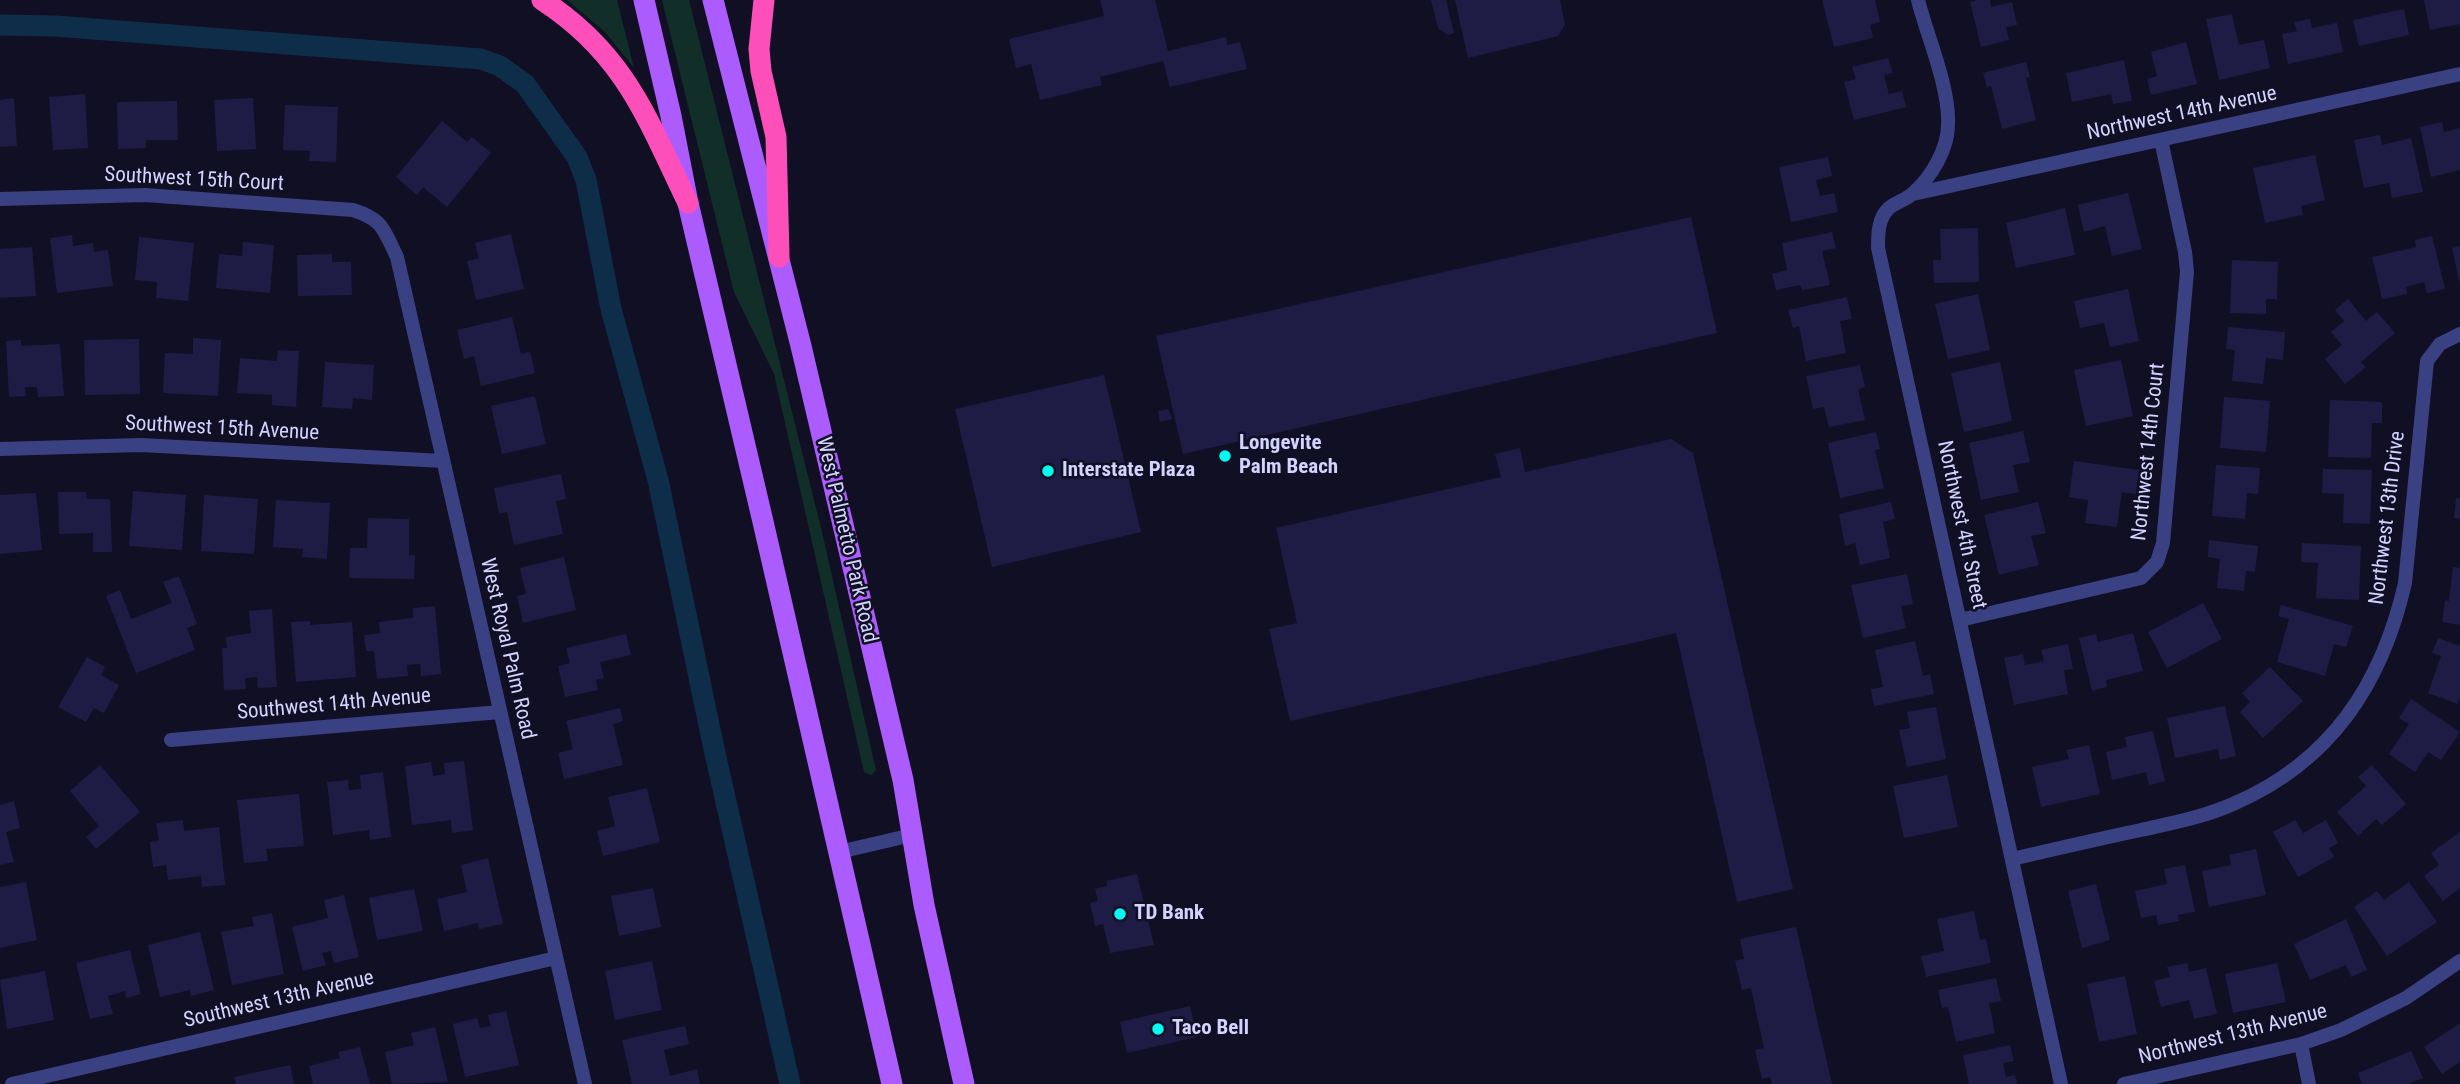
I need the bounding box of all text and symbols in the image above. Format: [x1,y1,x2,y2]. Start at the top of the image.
street label: Northwest 14th Avenue [2085,82,2279,146]
street label: Southwest 15th Court [104,163,284,197]
street label: Northwest 14th Court [2127,362,2171,542]
street label: Southwest 15th Avenue [124,411,320,447]
street label: Northwest 13th Drive [2365,430,2411,606]
place label: Longevite Palm Beach [1239,431,1338,481]
street label: West Palmetto Park Road [810,435,882,645]
street label: Northwest 4th Street [1931,438,1991,612]
marker: Longevite Palm Beach [1217,448,1233,464]
place label: Interstate Plaza [1062,458,1195,484]
marker: Interstate Plaza [1040,463,1056,479]
street label: West Royal Palm Road [474,556,540,742]
street label: Southwest 14th Avenue [236,684,432,726]
place label: TD Bank [1134,901,1204,927]
marker: TD Bank [1112,906,1128,922]
street label: Southwest 13th Avenue [181,966,377,1034]
street label: Northwest 13th Avenue [2136,999,2330,1071]
place label: Taco Bell [1172,1016,1249,1042]
marker: Taco Bell [1150,1021,1166,1037]

